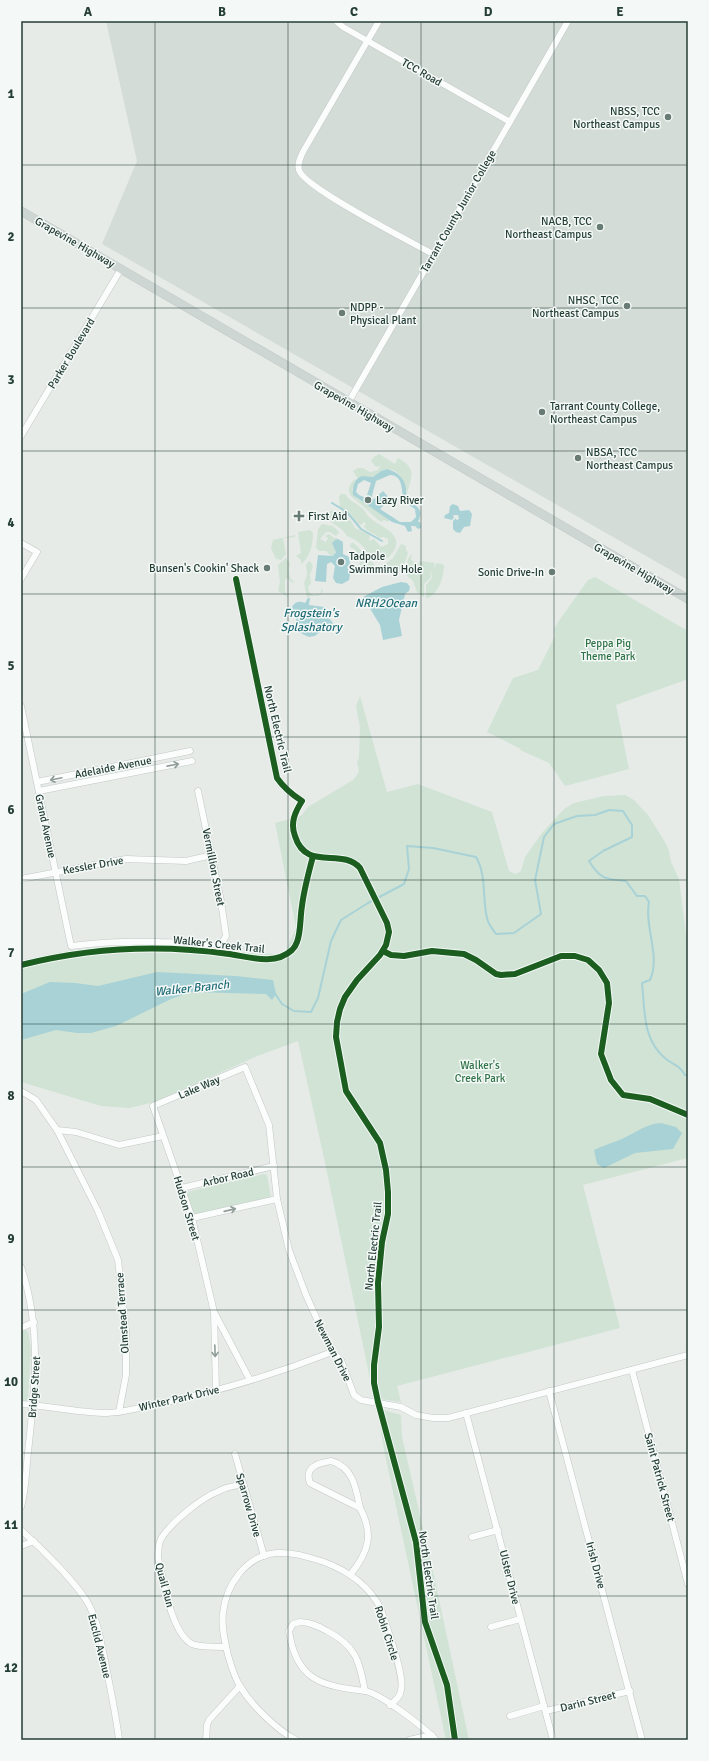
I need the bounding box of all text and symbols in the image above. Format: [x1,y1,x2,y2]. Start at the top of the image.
text: A [84,4,93,20]
text: B [218,4,226,20]
text: C [350,4,358,20]
text: D [484,4,493,20]
text: E [616,4,624,20]
street label: TCC Road [399,56,444,89]
text: 1 [7,86,15,102]
place label: NBSS, TCC Northeast Campus [573,105,660,131]
marker: NBSS, TCC Northeast Campus [663,112,673,122]
street label: Tarrant County Junior College [418,148,499,275]
street label: Grapevine Highway [33,214,118,271]
place label: NACB, TCC Northeast Campus [505,215,592,241]
marker: NACB, TCC Northeast Campus [595,222,605,232]
text: 2 [7,229,15,245]
place label: NHSC, TCC Northeast Campus [532,294,619,320]
place label: NDPP - Physical Plant [350,301,416,327]
marker: NHSC, TCC Northeast Campus [622,301,632,311]
marker: NDPP - Physical Plant [337,308,347,318]
street label: Parker Boulevard [45,315,98,391]
text: 3 [7,372,15,388]
street label: Grapevine Highway [312,378,397,435]
place label: Tarrant County College, Northeast Campus [550,400,660,426]
marker: Tarrant County College, Northeast Campus [537,407,547,417]
place label: NBSA, TCC Northeast Campus [586,446,673,472]
marker: NBSA, TCC Northeast Campus [573,453,583,463]
place label: Lazy River [376,494,424,507]
marker: Lazy River [363,495,373,505]
marker: First Aid [293,510,305,522]
place label: First Aid [308,510,348,523]
text: 4 [7,515,15,531]
street label: Grapevine Highway [592,540,677,597]
place label: Tadpole Swimming Hole [349,550,423,576]
marker: Tadpole Swimming Hole [336,557,346,567]
place label: Bunsen's Cookin' Shack [149,562,259,575]
marker: Bunsen's Cookin' Shack [262,563,272,573]
place label: Sonic Drive-In [478,566,544,579]
marker: Sonic Drive-In [547,567,557,577]
water label: NRH2Ocean [355,596,417,611]
water label: Frogstein's Splashatory [280,606,343,635]
park label: Peppa Pig Theme Park [581,637,636,663]
text: 5 [7,658,15,674]
street label: North Electric Trail [261,684,294,774]
street label: Adelaide Avenue [74,754,153,781]
one-way arrow [166,760,179,768]
one-way arrow [49,775,62,783]
street label: Grand Avenue [32,793,59,859]
text: 6 [7,802,15,818]
street label: Vermillion Street [200,827,227,907]
street label: Kessler Drive [62,854,124,877]
street label: Walker's Creek Trail [172,933,265,956]
text: 7 [7,945,15,961]
water label: Walker Branch [154,977,230,1000]
park label: Walker's Creek Park [455,1059,506,1085]
street label: Lake Way [176,1073,223,1102]
text: 8 [7,1088,15,1104]
street label: Arbor Road [201,1165,255,1190]
street label: Hudson Street [171,1174,203,1242]
street label: North Electric Trail [362,1201,385,1291]
one-way arrow [223,1205,236,1213]
text: 9 [7,1231,15,1247]
street label: Olmstead Terrace [113,1272,132,1354]
street label: Newman Drive [311,1317,354,1384]
one-way arrow [211,1344,219,1357]
street label: Bridge Street [26,1356,43,1418]
text: 10 [4,1374,18,1390]
street label: Winter Park Drive [138,1383,221,1414]
street label: Saint Patrick Street [641,1431,678,1523]
street label: Sparrow Drive [233,1472,264,1539]
text: 11 [4,1517,18,1533]
street label: North Electric Trail [416,1530,441,1620]
street label: Irish Drive [583,1540,608,1590]
street label: Ulster Drive [496,1549,523,1606]
street label: Quail Run [152,1561,177,1609]
street label: Robin Circle [372,1604,401,1662]
street label: Euclid Avenue [85,1612,114,1680]
text: 12 [4,1660,18,1676]
street label: Darin Street [559,1688,617,1715]

